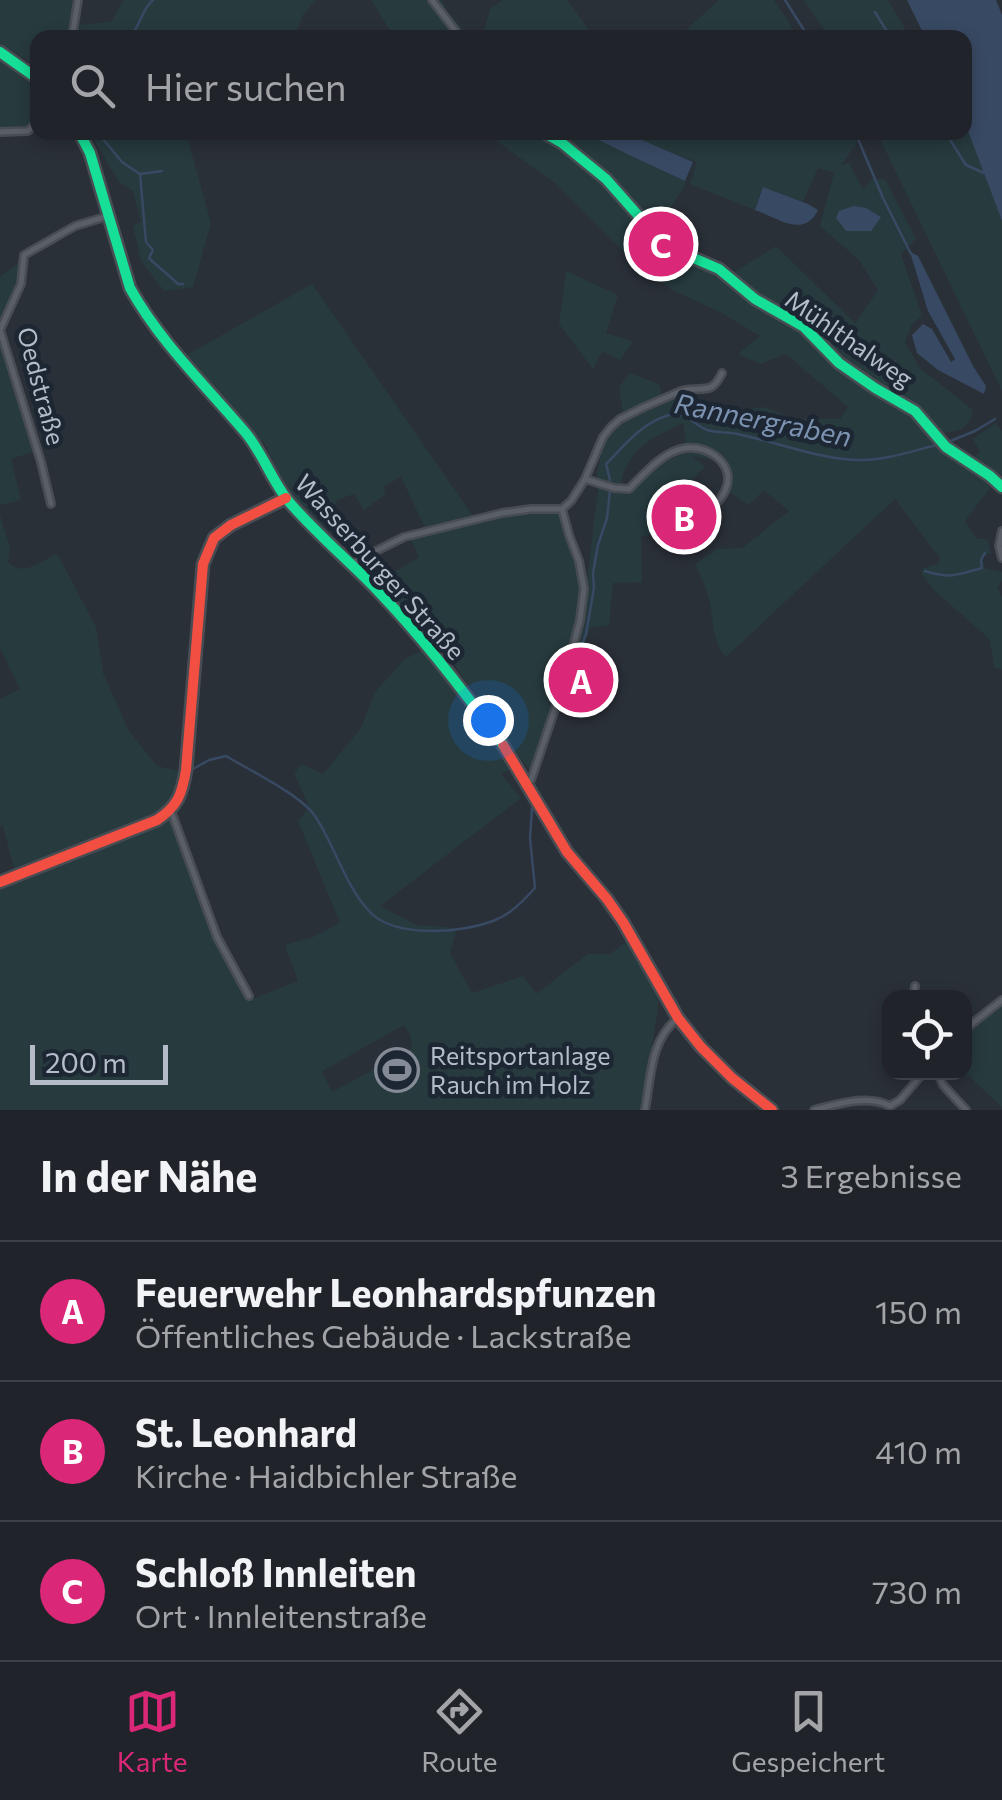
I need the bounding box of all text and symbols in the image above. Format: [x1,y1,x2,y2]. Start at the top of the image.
search box [30,30,972,140]
icon: search [65,58,120,113]
text: Hier suchen [145,62,347,109]
pin: C [628,206,694,282]
street label: Mühlthalweg [780,283,919,393]
street label: Oedstraße [12,324,72,448]
water label: Rannergraben [672,385,855,453]
street label: Wasserburger Straße [290,467,472,665]
pin: B [652,480,716,554]
pin: A [548,642,614,718]
your location [463,695,514,746]
map controls [882,990,972,1080]
button: locate [882,990,972,1080]
scale bar [30,1040,168,1084]
place label: Reitsportanlage Rauch im Holz [430,1040,610,1099]
text: 200 m [45,1045,127,1079]
sports icon: Reitsportanlage Rauch im Holz [374,1047,420,1093]
text: In der Nähe [40,1149,257,1201]
text: 3 Ergebnisse [780,1155,962,1195]
text: Feuerwehr Leonhardspfunzen [135,1268,656,1315]
text: A [61,1291,84,1331]
text: 150 m [875,1291,962,1331]
text: Öffentliches Gebäude · Lackstraße [135,1315,632,1355]
text: St. Leonhard [135,1408,357,1455]
text: B [62,1431,83,1471]
text: 410 m [875,1431,962,1471]
text: Kirche · Haidbichler Straße [135,1455,517,1495]
text: Schloß Innleiten [135,1548,416,1595]
text: C [62,1571,83,1611]
text: 730 m [872,1571,962,1611]
text: Ort · Innleitenstraße [135,1595,427,1635]
tab: Karte [117,1684,188,1778]
tab: Route [421,1684,498,1778]
tab: Gespeichert [731,1684,885,1778]

